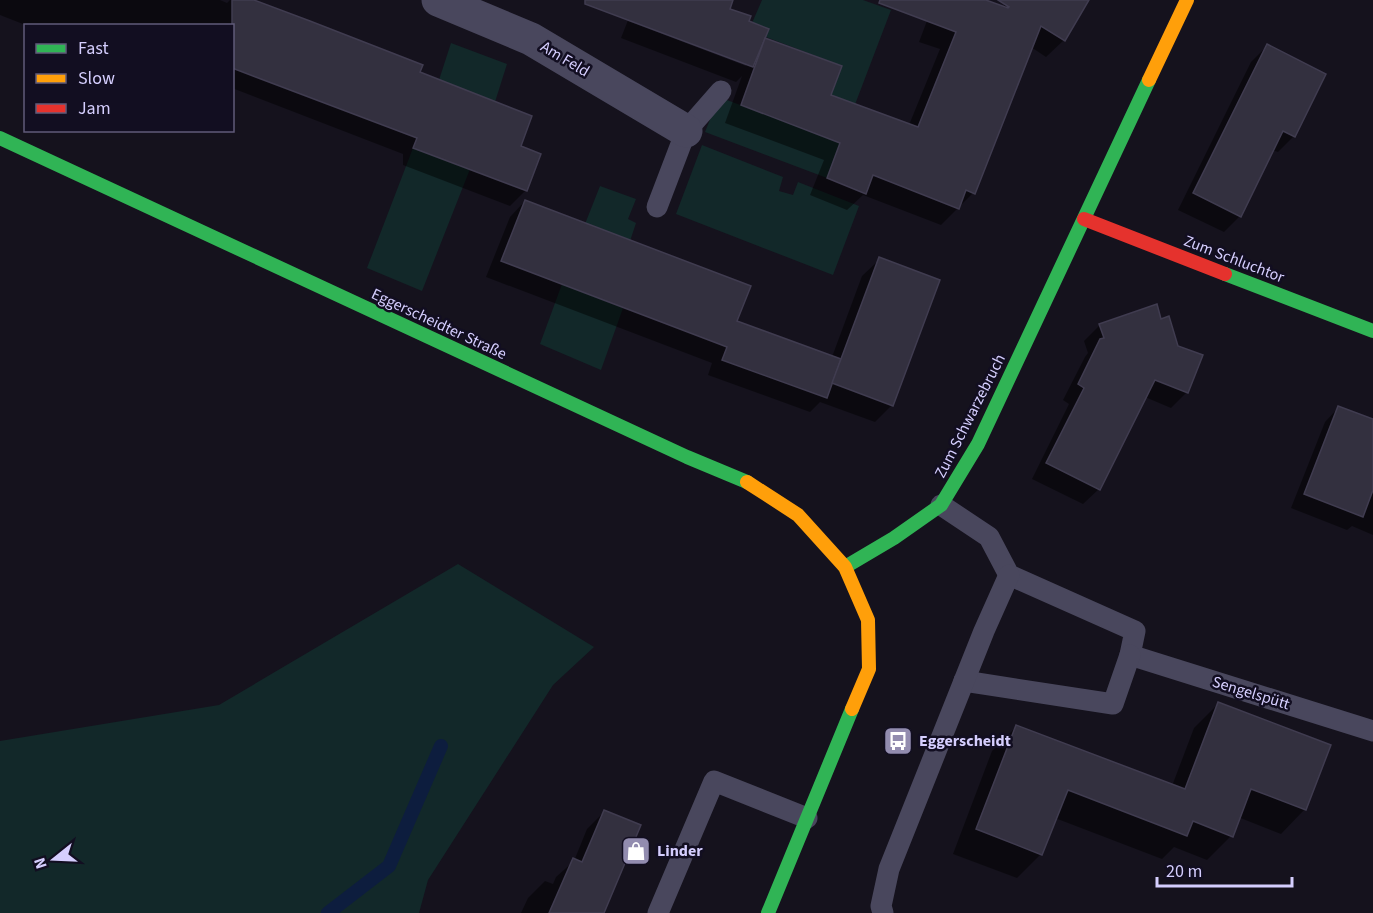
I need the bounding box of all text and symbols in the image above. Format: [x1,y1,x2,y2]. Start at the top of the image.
legend [24,24,234,132]
text: Fast [78,36,109,61]
street label: Am Feld [536,36,594,82]
text: Slow [78,66,115,91]
text: Jam [78,96,111,121]
street label: Zum Schluchtor [1180,230,1288,288]
street label: Eggerscheidter Straße [368,283,510,365]
street label: Zum Schwarzebruch [929,350,1011,482]
street label: Sengelspütt [1210,671,1293,715]
bus stop icon: Eggerscheidt [882,725,914,757]
place label: Eggerscheidt [919,730,1011,752]
north arrow [24,829,84,889]
shop icon: Linder [620,835,652,867]
place label: Linder [657,840,703,862]
scale bar [1157,850,1292,888]
text: N [29,855,53,872]
text: 20 m [1166,859,1202,884]

